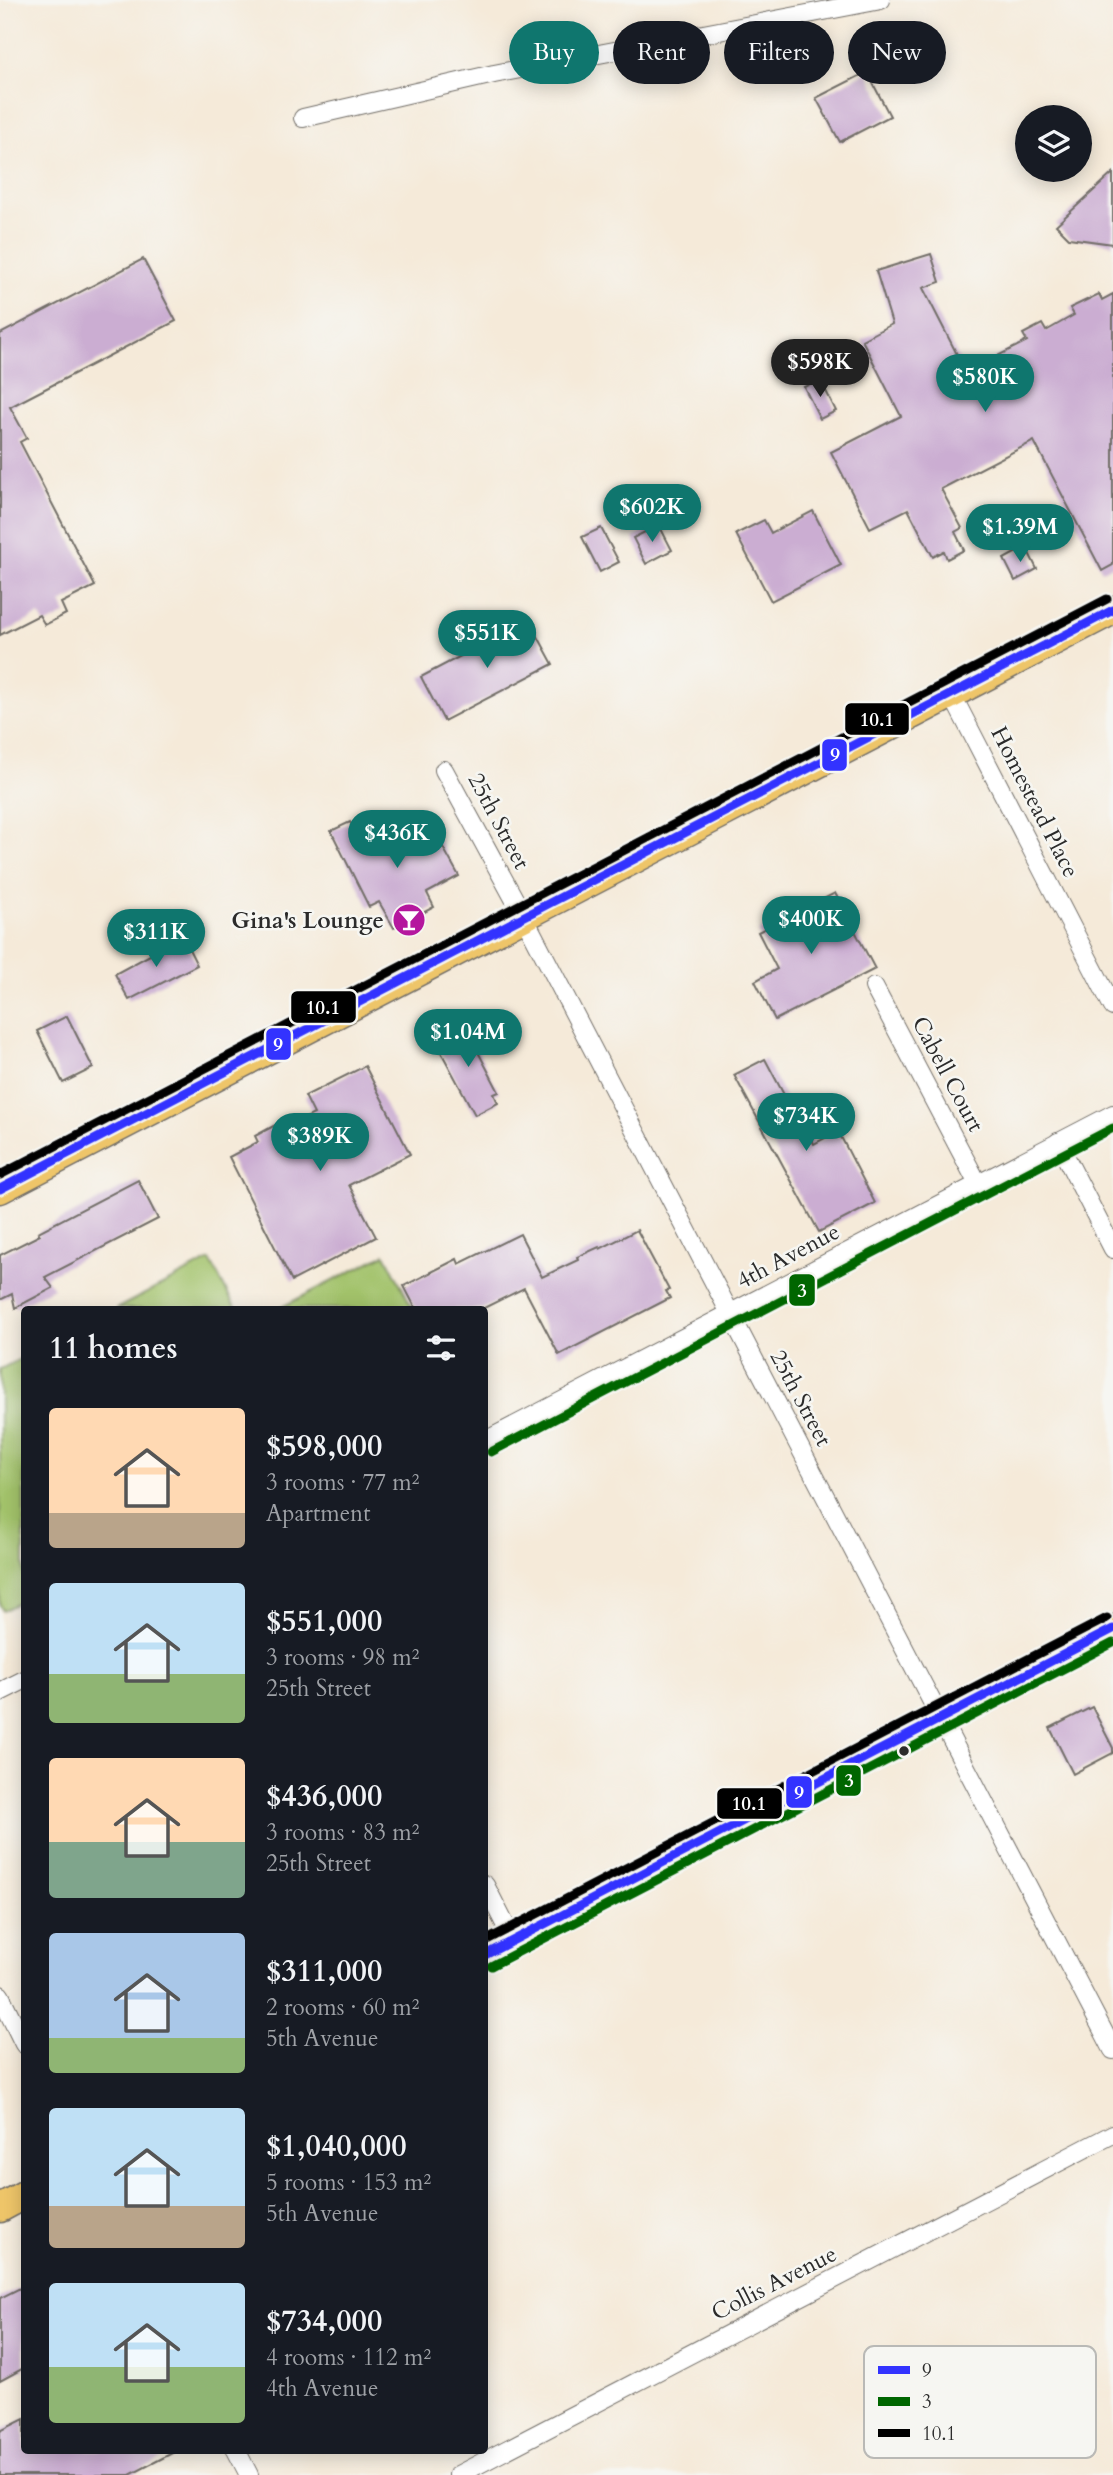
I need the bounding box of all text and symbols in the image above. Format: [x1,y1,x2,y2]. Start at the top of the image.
chip: Buy [509,21,599,84]
chip: Rent [613,21,710,84]
chip: Filters [724,21,834,84]
chip: New [848,21,946,84]
map controls [1015,105,1092,182]
button: layers [1015,105,1092,182]
pin: $598K [771,340,869,399]
text: $598K [787,346,853,377]
pin: $580K [936,354,1034,414]
text: $580K [952,361,1018,392]
pin: $602K [603,484,701,544]
text: $602K [619,491,685,522]
pin: $1.39M [963,504,1077,564]
text: $1.39M [982,511,1058,542]
pin: $551K [438,610,536,670]
text: $551K [454,617,520,648]
line badge: 10.1 [844,702,910,736]
text: 10.1 [860,707,894,733]
street label: Homestead Place [984,721,1086,883]
line badge: 9 [821,738,848,772]
text: 9 [830,742,840,768]
street label: 25th Street [461,767,537,875]
pin: $436K [348,810,446,870]
text: $436K [364,817,430,848]
pin: $400K [762,897,860,956]
bar icon: Gina's Lounge [390,901,428,939]
text: $400K [778,903,844,934]
place label: Gina's Lounge [231,905,384,936]
pin: $311K [107,909,205,969]
text: $311K [123,916,189,947]
line badge: 10.1 [290,990,357,1024]
text: 10.1 [306,995,340,1021]
pin: $1.04M [411,1010,525,1069]
street label: Cabell Court [905,1011,991,1137]
text: $1.04M [430,1016,506,1047]
line badge: 9 [265,1027,292,1061]
text: 9 [273,1032,283,1058]
pin: $734K [757,1094,855,1153]
text: $734K [773,1100,839,1131]
pin: $389K [271,1114,369,1173]
text: $389K [287,1120,353,1151]
street label: 4th Avenue [731,1216,845,1296]
line badge: 3 [788,1273,816,1307]
text: 3 [797,1278,807,1304]
text: 11 homes [49,1328,178,1369]
icon: filters [422,1329,460,1367]
street label: 25th Street [763,1344,839,1452]
text: $598,000 [266,1426,382,1467]
icon: home [105,1436,189,1520]
text: 3 rooms · 77 m² [266,1467,419,1498]
text: Apartment [266,1498,370,1529]
text: $551,000 [266,1601,382,1642]
icon: home [105,1611,189,1695]
text: 3 rooms · 98 m² [266,1642,419,1673]
text: 25th Street [266,1673,371,1704]
unlabelled marker [897,1744,911,1758]
line badge: 3 [835,1764,862,1797]
text: 3 [844,1768,854,1794]
line badge: 9 [785,1775,813,1809]
text: $436,000 [266,1776,382,1817]
text: 9 [794,1780,804,1806]
icon: home [105,1786,189,1870]
line badge: 10.1 [716,1787,783,1820]
text: 10.1 [732,1791,766,1817]
text: 3 rooms · 83 m² [266,1817,419,1848]
text: 25th Street [266,1848,371,1879]
text: $311,000 [266,1951,382,1992]
icon: home [105,1961,189,2045]
text: 2 rooms · 60 m² [266,1992,419,2023]
text: 5th Avenue [266,2023,378,2054]
text: $1,040,000 [266,2126,407,2167]
icon: home [105,2136,189,2220]
text: 5 rooms · 153 m² [266,2167,431,2198]
text: 5th Avenue [266,2198,378,2229]
street label: Collis Avenue [706,2238,842,2328]
text: $734,000 [266,2301,382,2342]
icon: home [105,2311,189,2395]
text: 4 rooms · 112 m² [266,2342,431,2373]
legend [864,2346,1096,2458]
text: 9 [922,2358,932,2384]
text: 4th Avenue [266,2373,378,2404]
text: 3 [922,2389,932,2415]
text: 10.1 [922,2421,956,2447]

